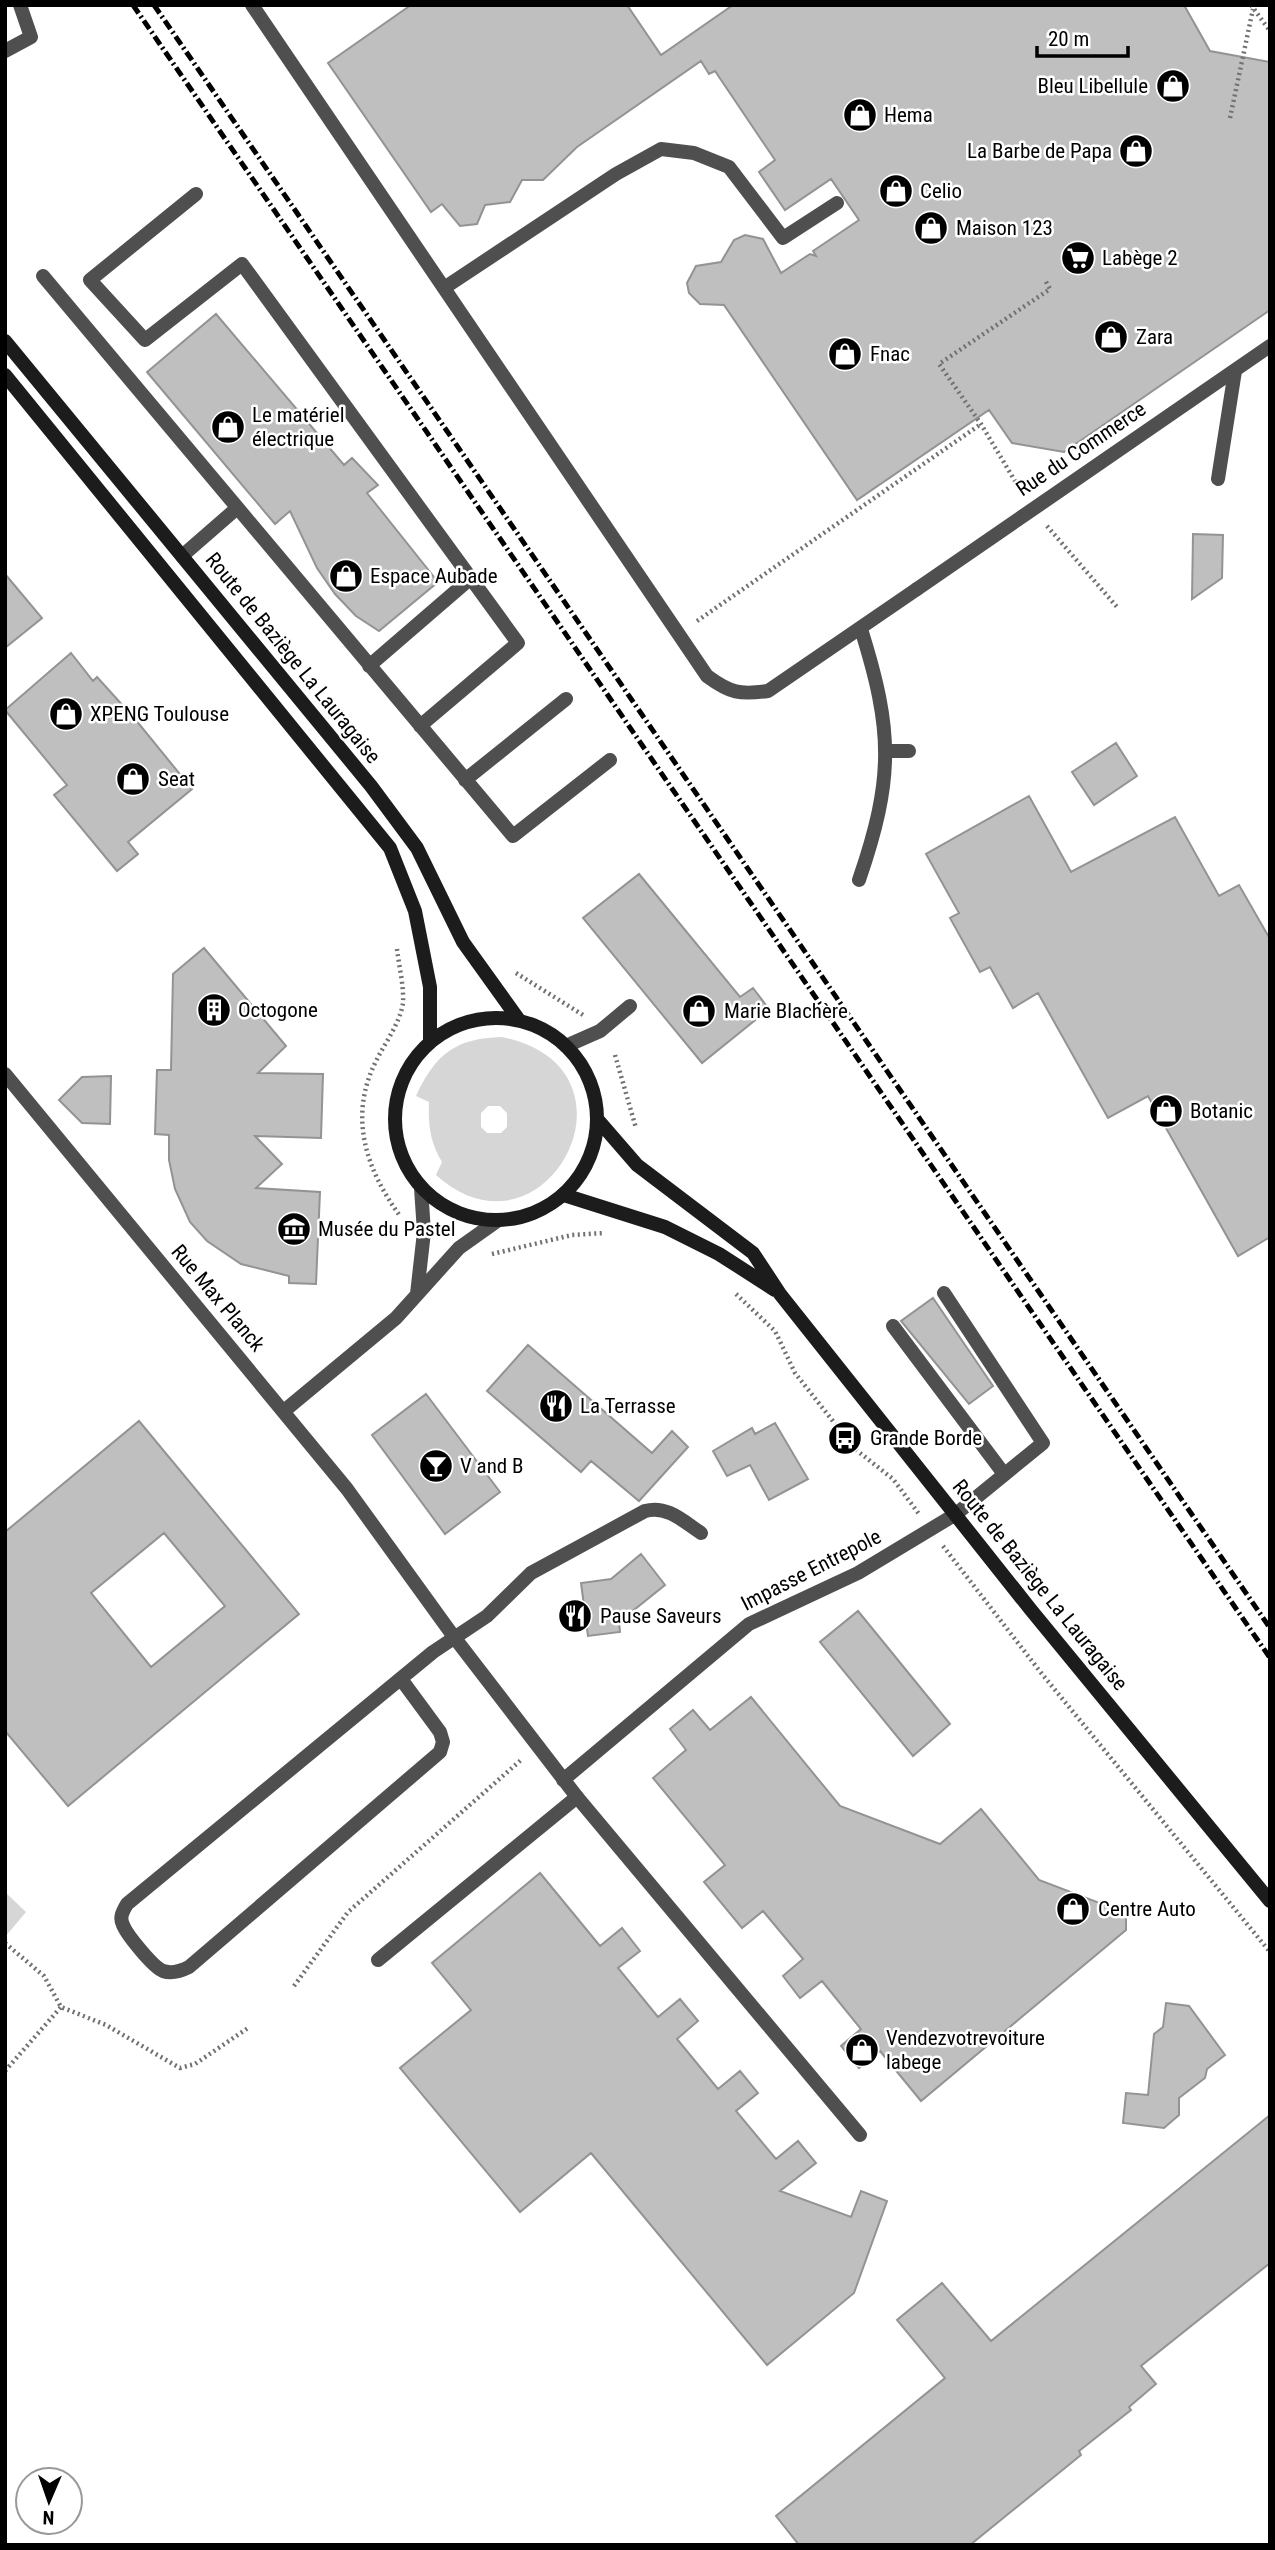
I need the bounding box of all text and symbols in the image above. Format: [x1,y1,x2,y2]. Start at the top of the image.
scale bar [1037,14,1128,58]
text: 20 m [1048,27,1089,51]
shop icon: Bleu Libellule [1154,67,1192,105]
place label: Bleu Libellule [1037,74,1148,98]
shop icon: Hema [841,96,879,134]
place label: Hema [884,103,933,127]
shop icon: La Barbe de Papa [1117,132,1155,170]
place label: La Barbe de Papa [967,139,1112,163]
shop icon: Celio [877,172,915,210]
place label: Celio [920,179,962,203]
shop icon: Maison 123 [912,209,950,247]
place label: Maison 123 [956,216,1053,240]
supermarket icon: Labège 2 [1059,239,1097,277]
place label: Labège 2 [1102,246,1178,270]
shop icon: Zara [1092,318,1130,356]
place label: Zara [1136,325,1173,349]
shop icon: Fnac [826,335,864,373]
place label: Fnac [870,342,910,366]
street label: Rue du Commerce [1012,397,1150,501]
place label: Le matériel électrique [252,403,344,451]
shop icon: Le matériel électrique [209,408,247,446]
street label: Route de Baziège La Lauragaise [201,548,385,768]
shop icon: Espace Aubade [327,557,365,595]
place label: Espace Aubade [370,564,498,588]
shop icon: XPENG Toulouse [47,695,85,733]
place label: XPENG Toulouse [90,702,229,726]
shop icon: Seat [114,760,152,798]
place label: Seat [158,767,195,791]
building icon: Octogone [195,991,233,1029]
shop icon: Marie Blachère [680,992,718,1030]
place label: Octogone [238,998,318,1022]
place label: Marie Blachère [724,999,848,1023]
shop icon: Botanic [1147,1092,1185,1130]
place label: Botanic [1190,1099,1253,1123]
museum icon: Musée du Pastel [275,1210,313,1248]
place label: Musée du Pastel [318,1217,456,1241]
street label: Rue Max Planck [166,1240,270,1357]
restaurant icon: La Terrasse [537,1387,575,1425]
place label: La Terrasse [580,1394,676,1418]
bus stop icon: Grande Borde [826,1419,864,1457]
place label: Grande Borde [870,1426,982,1450]
bar icon: V and B [417,1447,455,1485]
place label: V and B [460,1454,524,1478]
street label: Route de Baziège La Lauragaise [948,1475,1132,1695]
street label: Impasse Entrepole [737,1524,885,1616]
restaurant icon: Pause Saveurs [556,1597,594,1635]
place label: Pause Saveurs [600,1604,722,1628]
shop icon: Centre Auto [1054,1890,1092,1928]
place label: Centre Auto [1098,1897,1196,1921]
place label: Vendezvotrevoiture labege [886,2026,1045,2074]
shop icon: Vendezvotrevoiture labege [843,2031,881,2069]
north arrow [14,2466,84,2536]
text: N [42,2506,55,2529]

